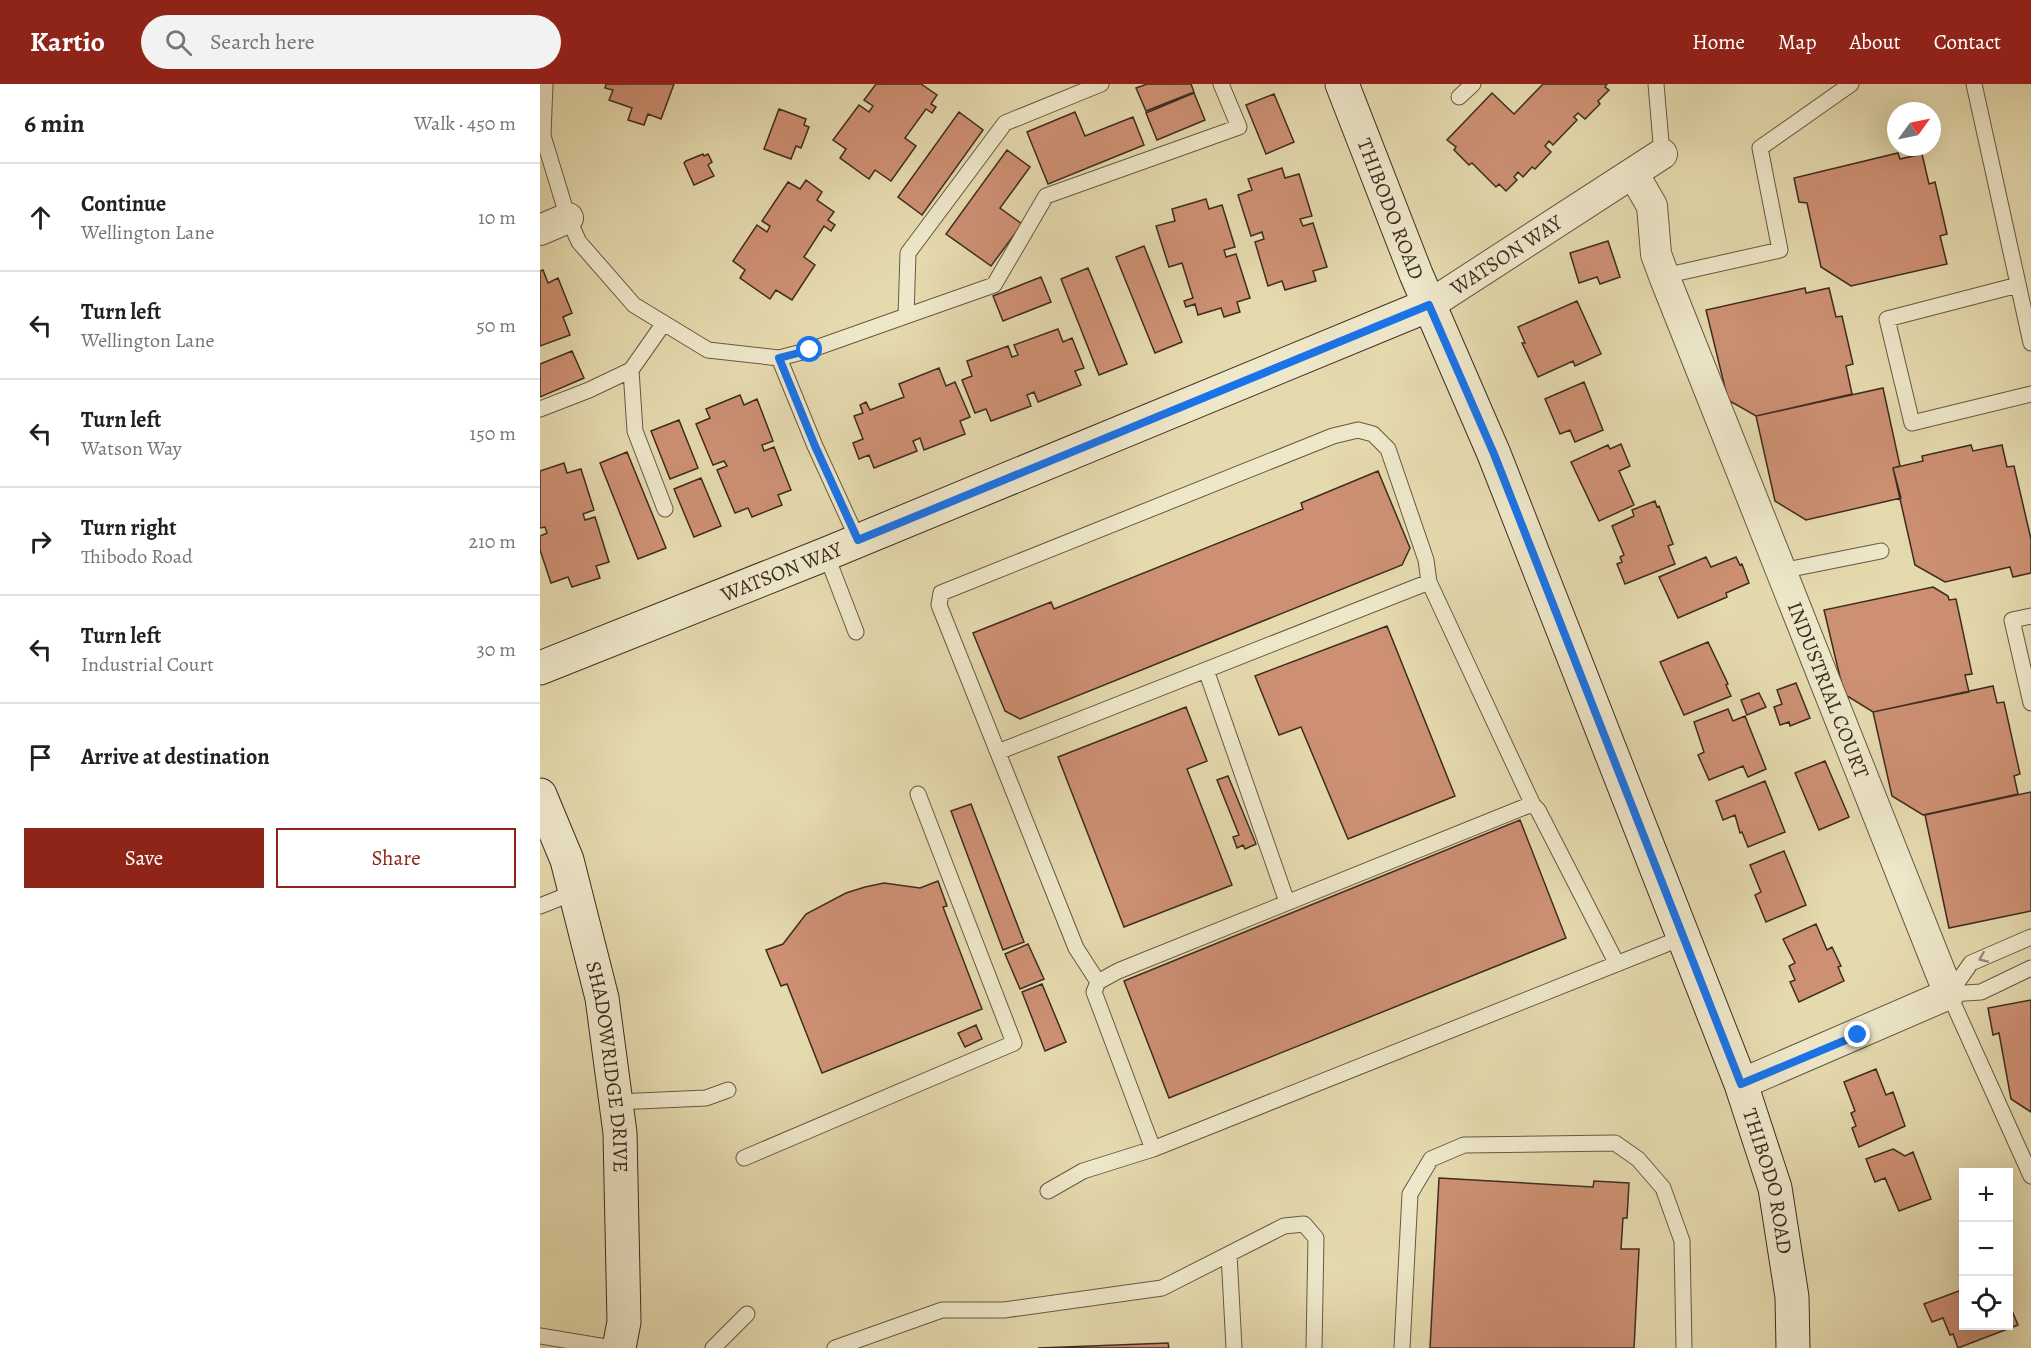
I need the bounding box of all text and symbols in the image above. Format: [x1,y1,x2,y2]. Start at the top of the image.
search box [141,15,561,69]
text: Kartio [30,23,105,61]
icon: search [162,26,195,59]
text: Search here [210,27,315,57]
text: Home [1692,28,1745,56]
text: Map [1778,28,1816,56]
text: About [1849,28,1901,56]
text: Contact [1934,28,2001,56]
north arrow [1887,102,1941,156]
text: 6 min [24,106,85,141]
text: Walk · 450 m [414,110,516,137]
street label: THIBODO ROAD [1350,134,1431,284]
text: Continue [81,189,166,219]
icon: ahead [24,201,57,234]
text: 10 m [478,204,516,231]
street label: WATSON WAY [1444,208,1568,302]
text: Wellington Lane [81,219,214,246]
text: Turn left [81,297,161,327]
icon: left [24,309,57,342]
text: 50 m [476,312,516,339]
text: Wellington Lane [81,327,214,354]
route start [796,336,822,362]
text: Turn left [81,405,161,435]
icon: left [24,417,57,450]
text: 150 m [469,420,516,447]
text: Watson Way [81,435,182,462]
text: Turn right [81,513,177,543]
icon: right [24,525,57,558]
text: 210 m [468,528,516,555]
street label: WATSON WAY [716,535,847,609]
text: Thibodo Road [81,543,193,570]
street label: INDUSTRIAL COURT [1781,597,1876,783]
text: Turn left [81,621,161,651]
icon: left [24,633,57,666]
text: 30 m [476,636,516,663]
text: Industrial Court [81,651,214,678]
icon: arrive [24,741,57,774]
text: Arrive at destination [81,742,270,772]
button: Save [24,828,264,888]
button: Share [276,828,516,888]
one-way arrow [1979,951,1990,963]
street label: SHADOWRIDGE DRIVE [579,958,635,1173]
route end [1844,1021,1870,1047]
street label: THIBODO ROAD [1736,1105,1799,1256]
map controls [1959,1168,2013,1330]
button: + [1959,1168,2013,1222]
button: − [1959,1222,2013,1276]
button: locate [1959,1276,2013,1330]

